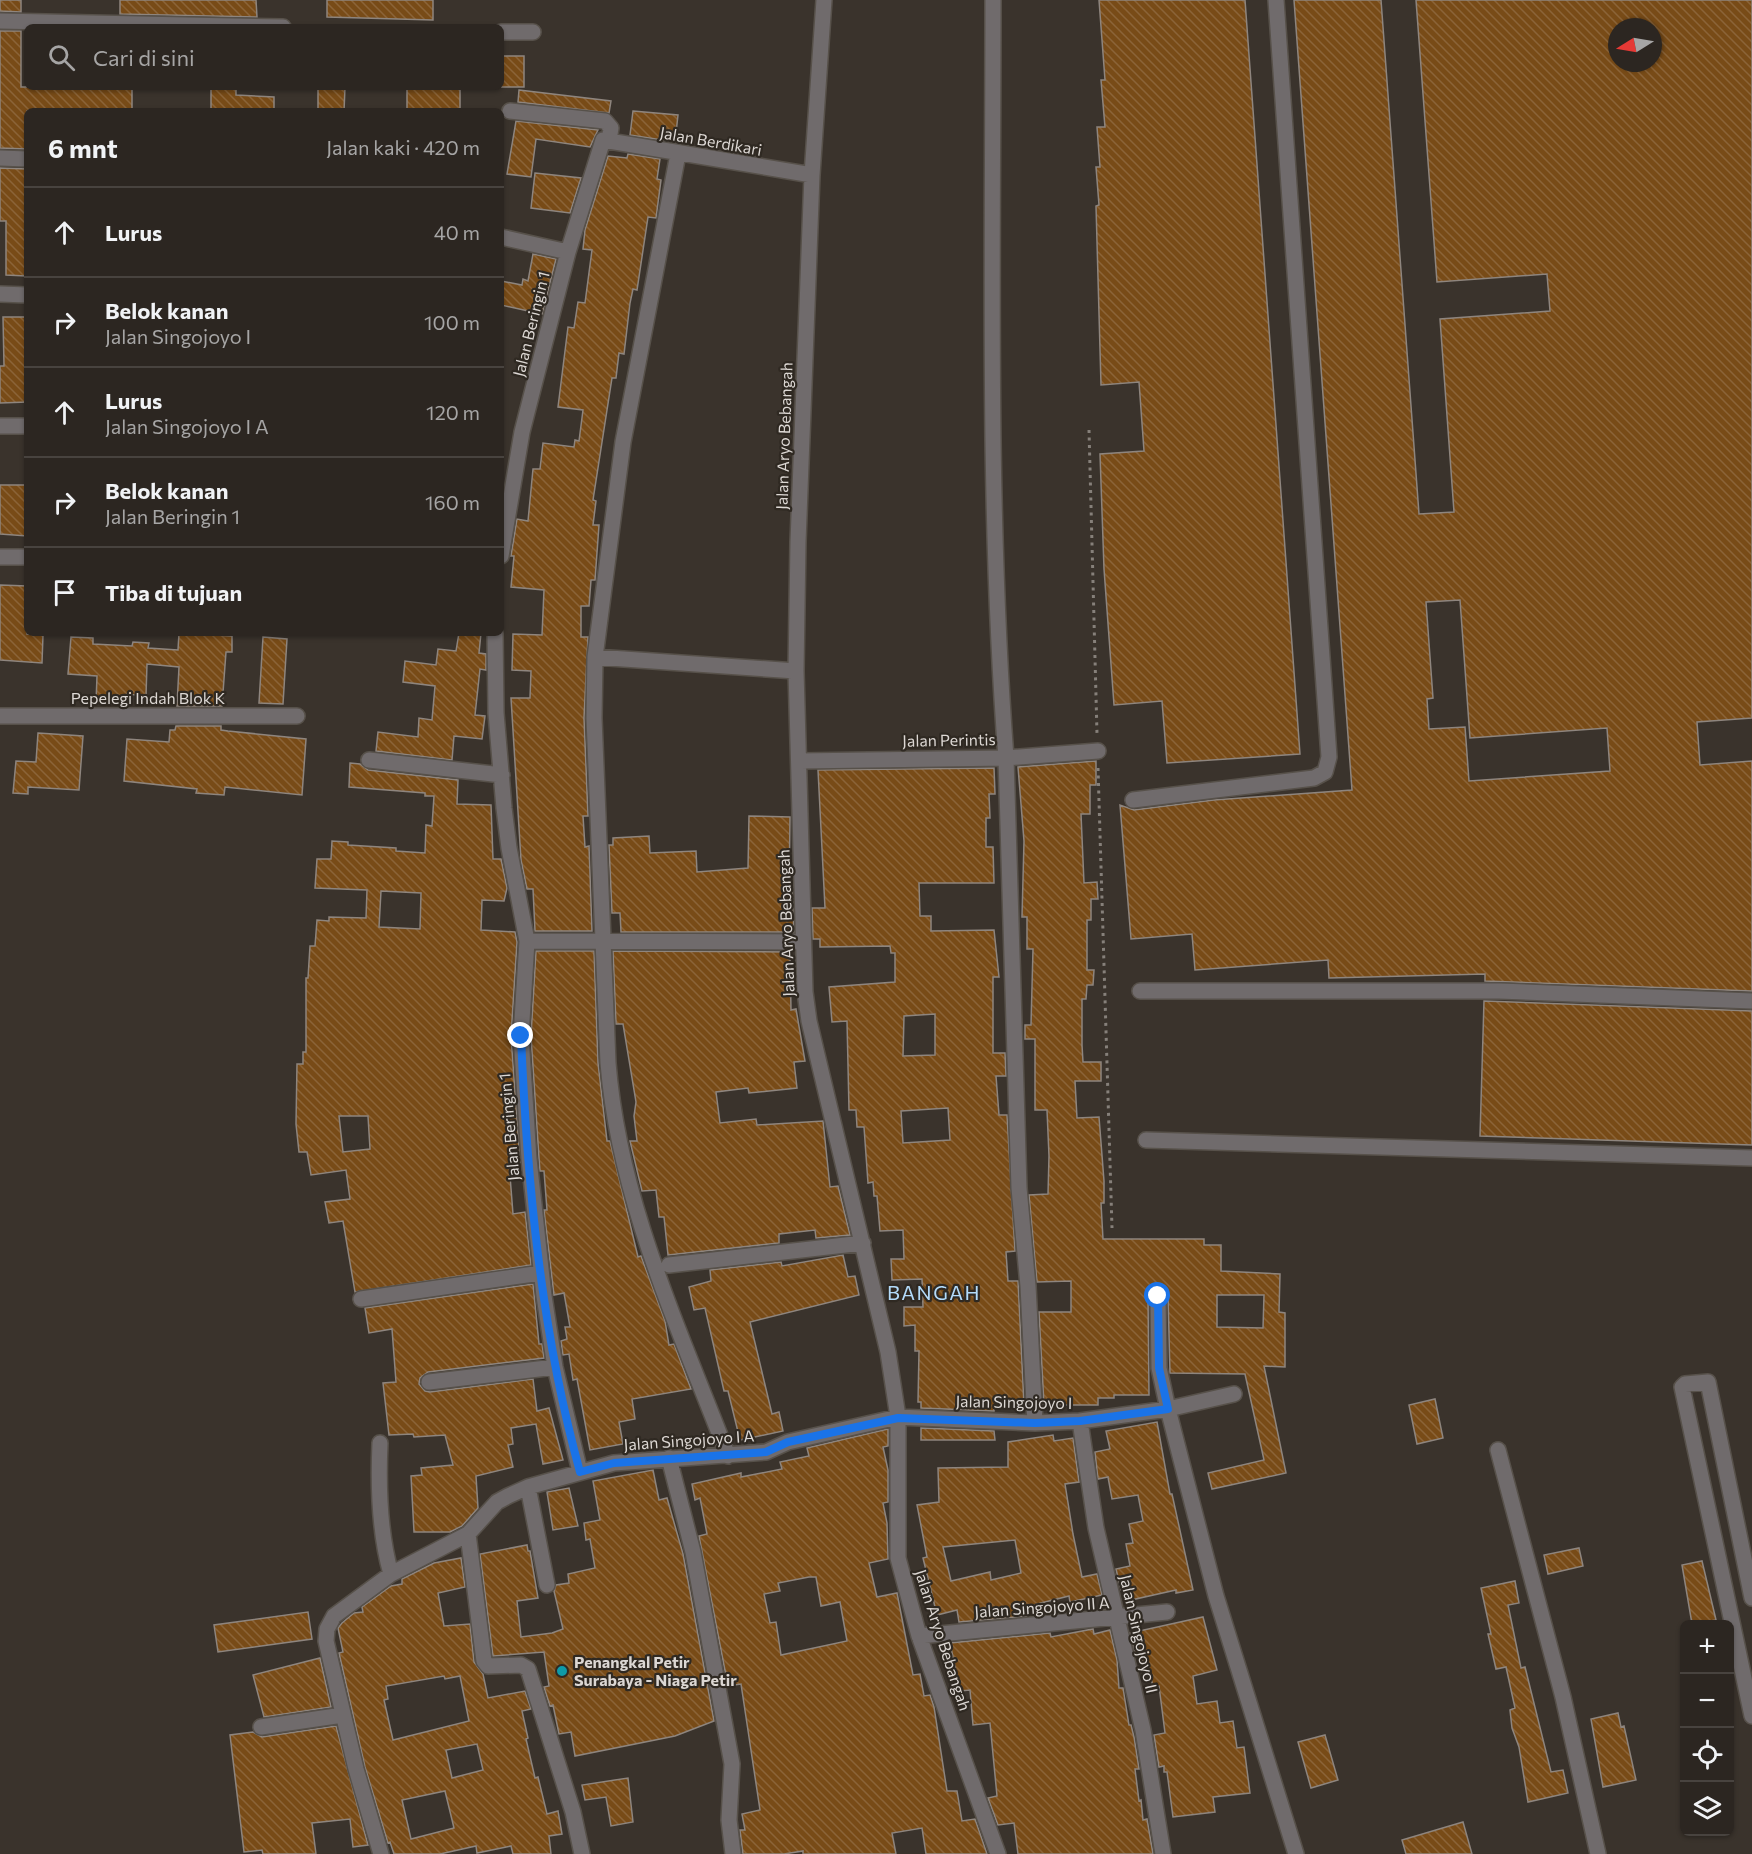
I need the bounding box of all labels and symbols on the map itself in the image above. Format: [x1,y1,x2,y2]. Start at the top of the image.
north arrow [1608,18,1662,72]
street label: Jalan Berdikari [658,122,764,159]
street label: Jalan Beringin 1 [508,269,553,379]
street label: Jalan Aryo Bebangah [771,362,796,510]
street label: Pepelegi Indah Blok K [71,688,225,707]
street label: Jalan Perintis [902,729,996,750]
street label: Jalan Aryo Bebangah [773,849,798,997]
route end [507,1022,533,1048]
street label: Jalan Beringin 1 [494,1072,523,1182]
district label: BANGAH [887,1280,981,1304]
route start [1144,1282,1170,1308]
street label: Jalan Singojoyo I [955,1391,1073,1412]
street label: Jalan Singojoyo I A [623,1425,755,1454]
street label: Jalan Aryo Bebangah [912,1567,975,1713]
street label: Jalan Singojoyo II [1117,1573,1162,1695]
street label: Jalan Singojoyo II A [974,1592,1110,1621]
place label: Penangkal Petir Surabaya - Niaga Petir [574,1652,737,1689]
marker: Penangkal Petir Surabaya - Niaga Petir [555,1664,569,1678]

